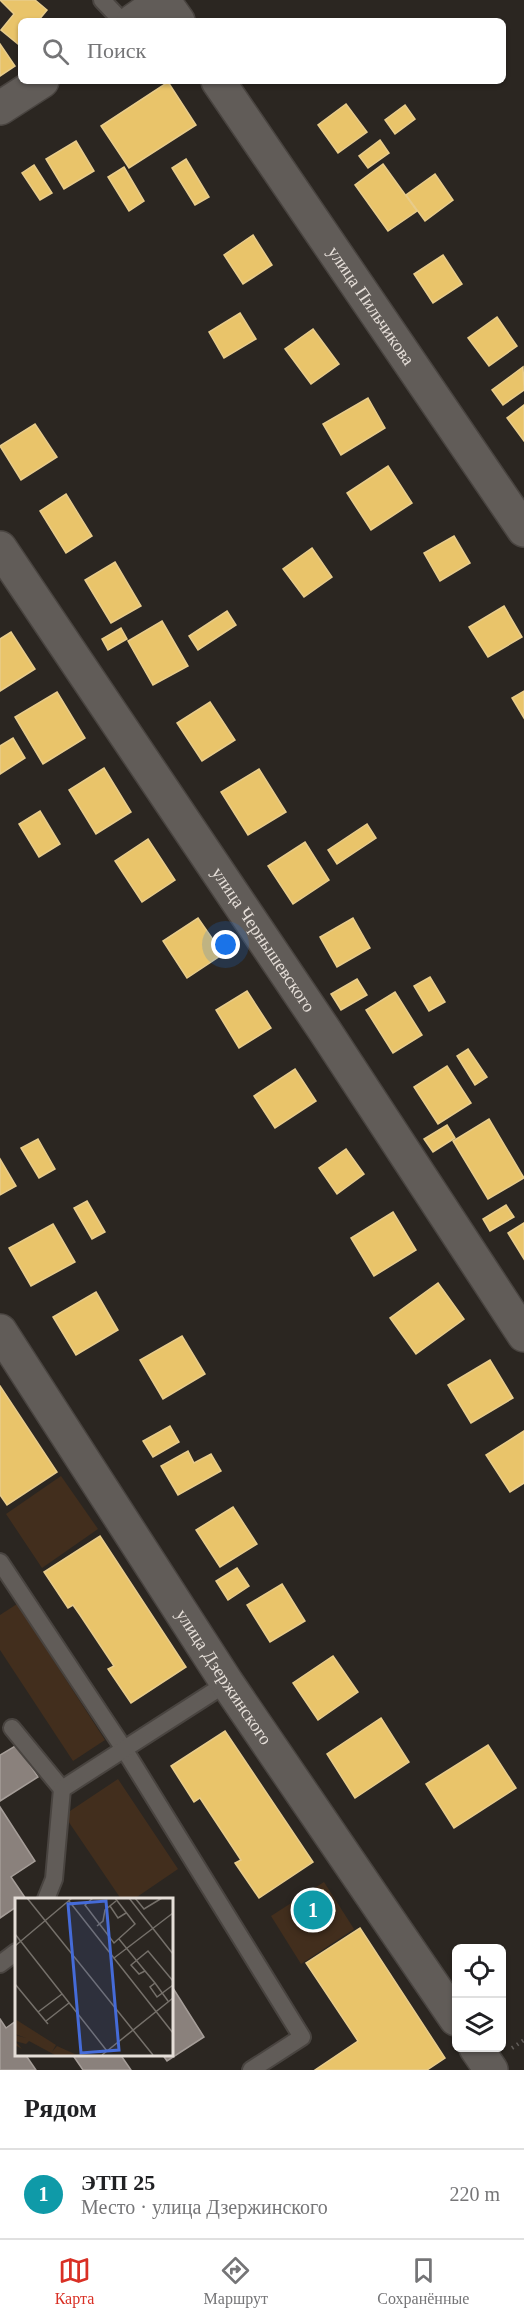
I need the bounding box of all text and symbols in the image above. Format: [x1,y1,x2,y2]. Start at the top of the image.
search box [18,18,506,84]
icon: search [39,35,72,68]
text: Поиск [87,38,146,63]
street label: улица Пильчикова [324,243,419,369]
street label: улица Чернышевского [208,863,319,1016]
your location [211,930,240,959]
street label: улица Дзержинского [172,1605,276,1748]
pin: 1 [294,1888,332,1932]
inset map [15,1898,172,2055]
map controls [452,1944,506,2052]
button: locate [452,1944,506,1998]
button: layers [452,1998,506,2052]
text: Рядом [24,2094,97,2123]
text: ЭТП 25 [81,2170,155,2195]
text: 1 [39,2183,49,2205]
text: 220 m [449,2183,500,2205]
text: Место · улица Дзержинского [81,2196,328,2218]
tab: Карта [55,2254,94,2308]
tab: Маршрут [204,2254,268,2308]
tab: Сохранённые [377,2254,469,2308]

